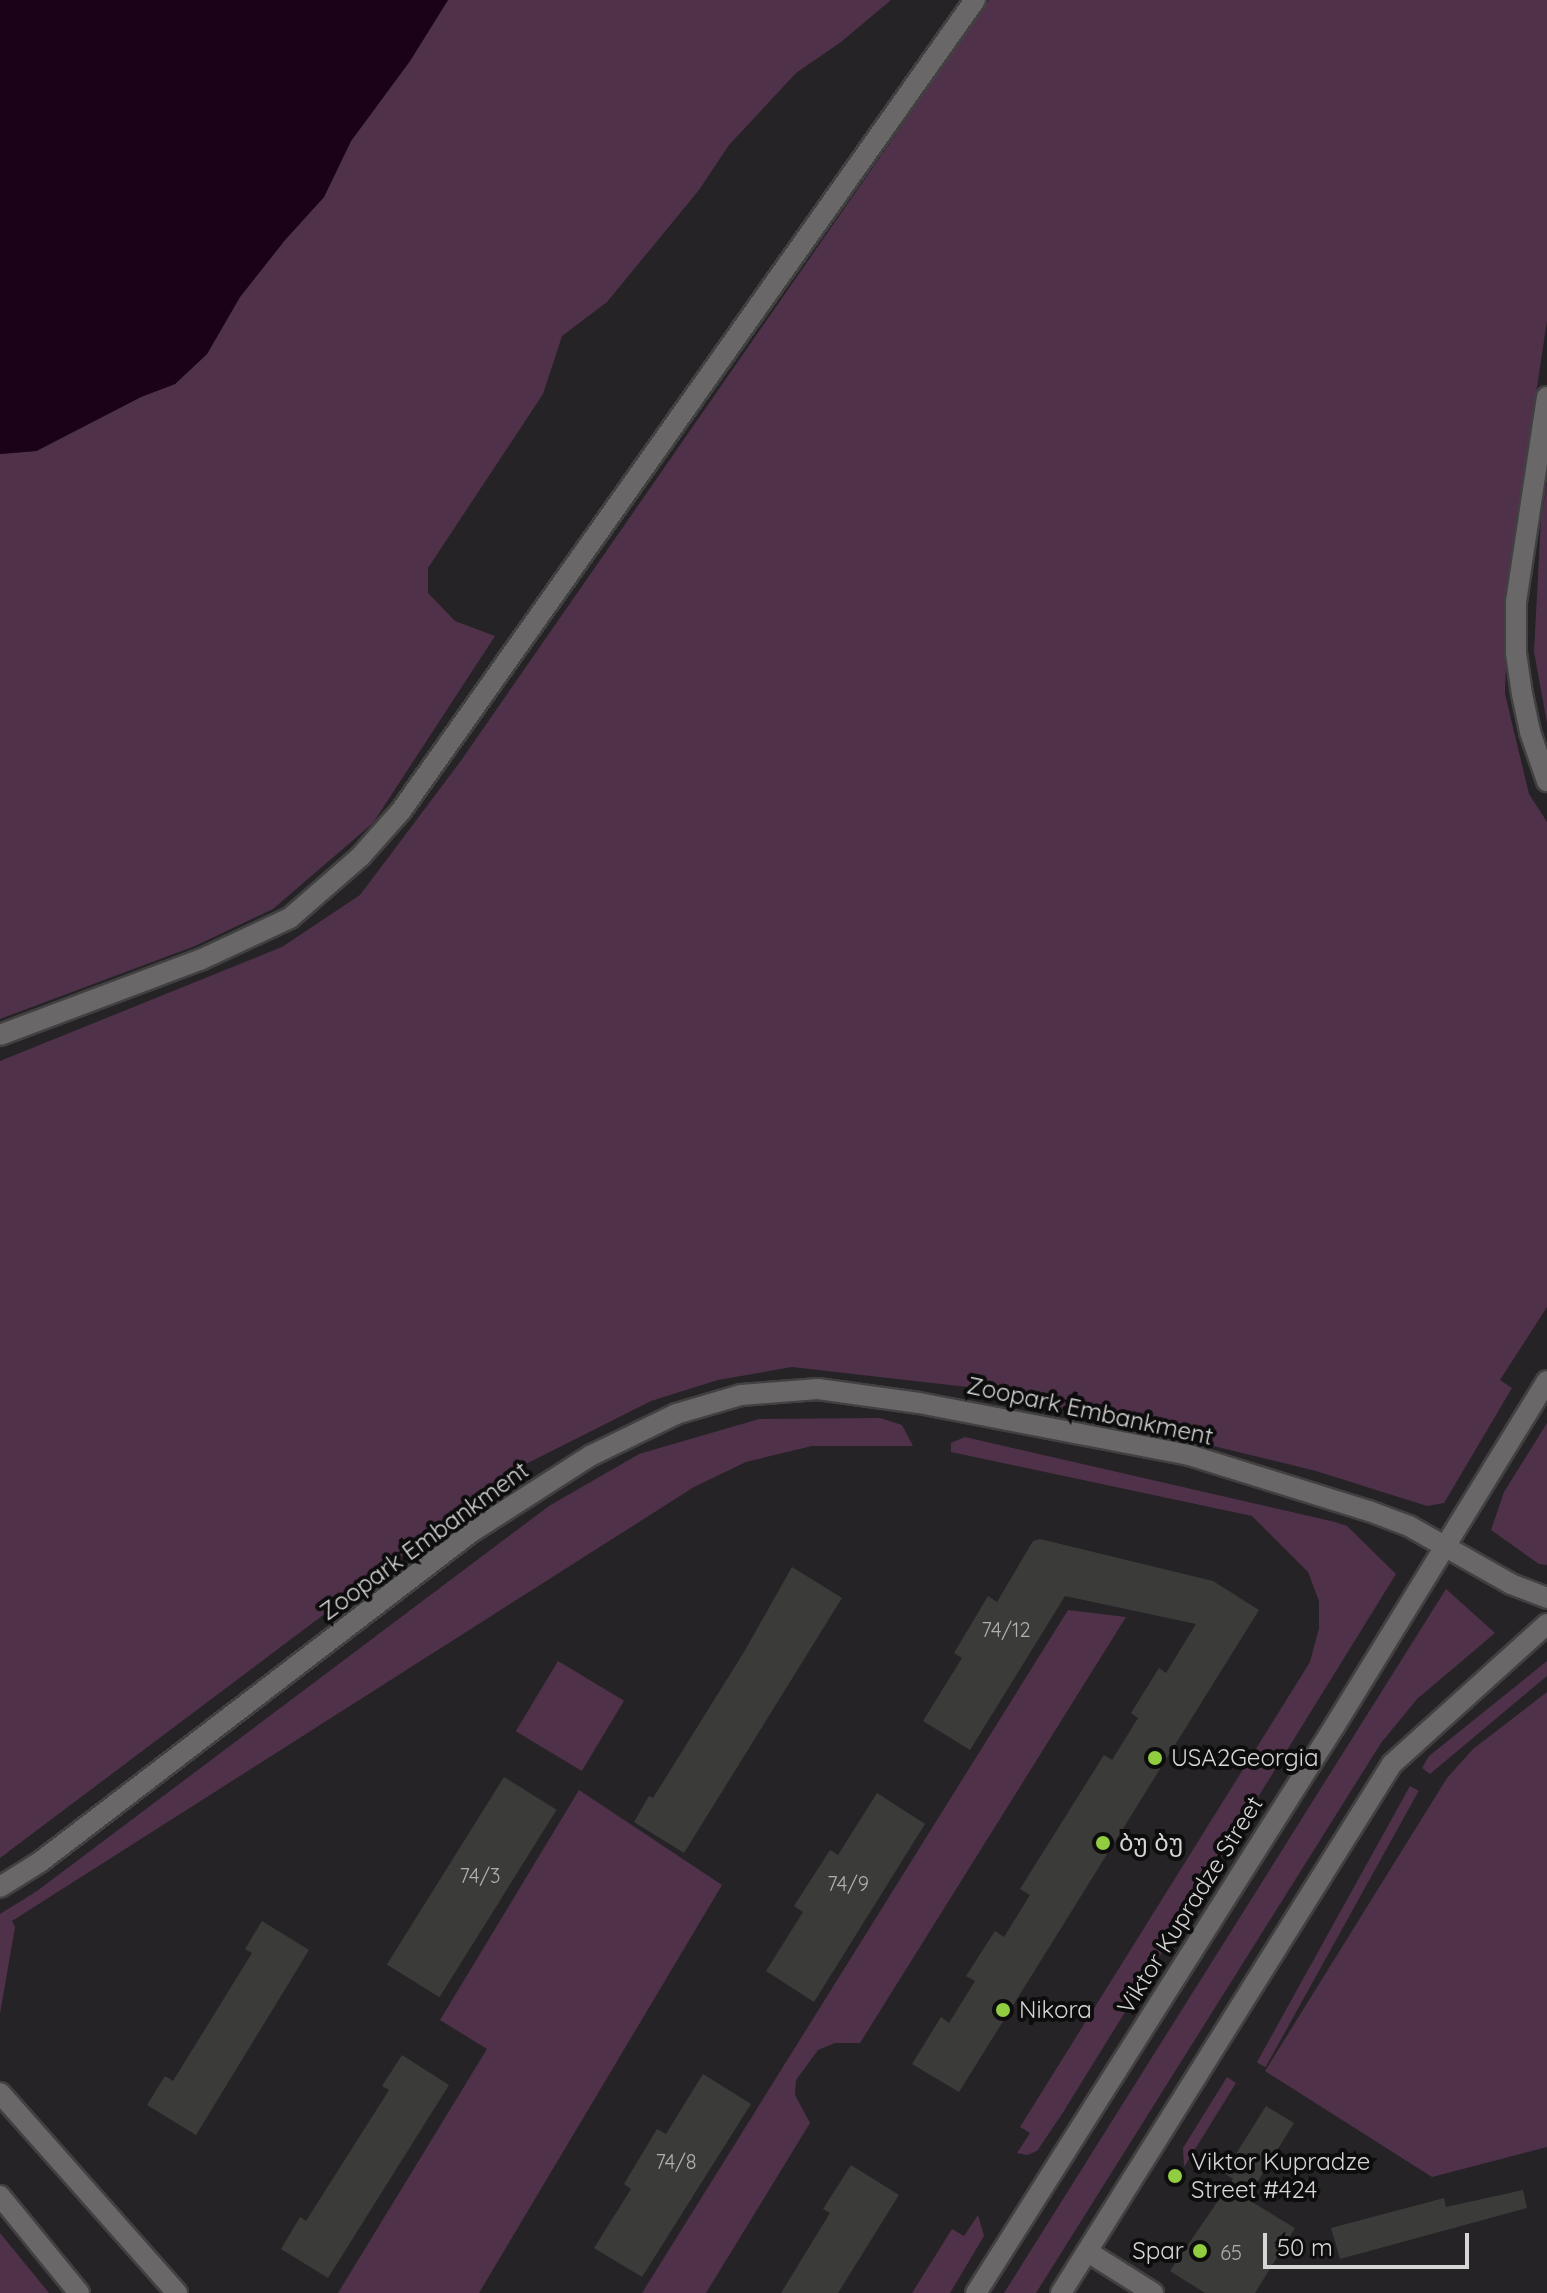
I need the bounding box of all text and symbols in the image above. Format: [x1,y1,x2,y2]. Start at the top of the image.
street label: Zoopark Embankment [964,1371,1216,1451]
street label: Zoopark Embankment [314,1456,534,1626]
house number: 74/12 [982,1617,1030,1641]
place label: USA2Georgia [1171,1744,1318,1772]
marker: USA2Georgia [1146,1749,1164,1767]
street label: Viktor Kupradze Street [1111,1791,1269,2019]
place label: ბუ ბუ [1119,1829,1183,1857]
marker: ბუ ბუ [1094,1834,1112,1852]
house number: 74/3 [460,1863,500,1887]
house number: 74/9 [827,1871,869,1895]
place label: Nikora [1019,1996,1092,2024]
marker: Nikora [994,2001,1012,2019]
place label: Viktor Kupradze Street #424 [1191,2148,1370,2204]
house number: 74/8 [655,2149,697,2173]
marker: Viktor Kupradze Street #424 [1166,2167,1184,2185]
scale bar [1267,2217,1473,2267]
text: 50 m [1277,2232,1333,2262]
place label: Spar [1132,2237,1184,2265]
house number: 65 [1220,2240,1242,2264]
marker: Spar [1191,2242,1209,2260]

